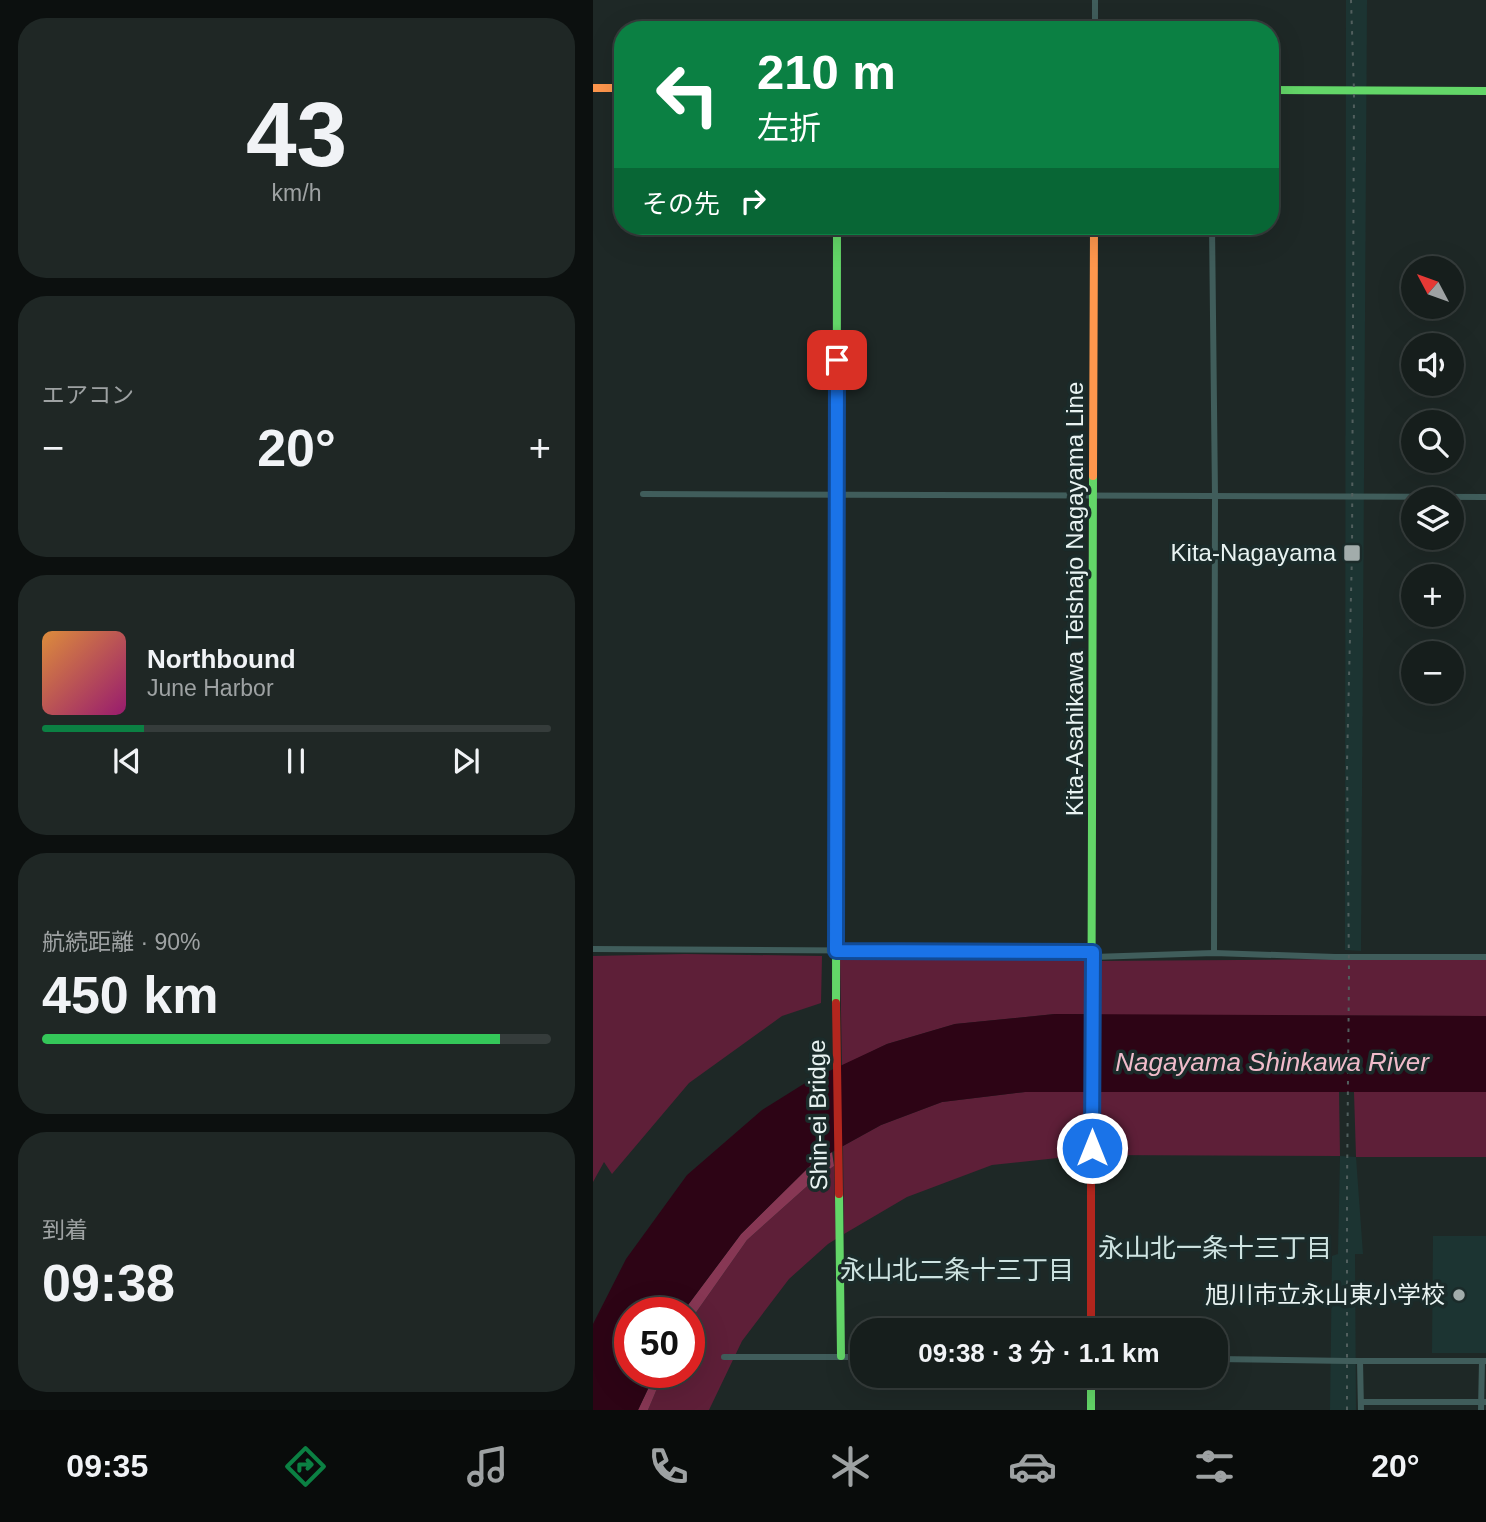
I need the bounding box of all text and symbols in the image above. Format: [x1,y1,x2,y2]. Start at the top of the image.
text: 210 m [757,45,896,99]
icon: left [642,49,733,140]
text: 43 [246,84,347,185]
text: 左折 [757,110,821,146]
text: km/h [272,180,321,206]
icon: right [734,182,772,220]
text: その先 [642,189,720,219]
north arrow [1401,256,1465,318]
map controls [1401,256,1464,704]
pin [807,330,867,390]
button: sound [1401,333,1464,396]
icon: arrive [818,341,856,379]
text: エアコン [42,382,134,408]
street label: Kita-Asahikawa Teishajo Nagayama Line [1061,382,1088,816]
button: search [1401,410,1464,473]
text: 20° [257,419,336,477]
text: − [42,427,64,469]
text: + [529,427,551,469]
button: layers [1401,487,1464,550]
place label: Kita-Nagayama [1171,539,1337,566]
marker: Kita-Nagayama [1342,543,1362,563]
button: + [1401,564,1464,627]
button: − [1401,641,1464,704]
text: Northbound [147,644,296,674]
text: June Harbor [147,675,274,701]
icon: previous [108,742,146,780]
icon: pause [277,742,315,780]
icon: next [447,742,485,780]
text: 航続距離 · 90% [42,929,200,955]
text: 450 km [42,966,218,1024]
street label: Shin-ei Bridge [803,1039,832,1191]
water label: Nagayama Shinkawa River [1115,1047,1430,1077]
position arrow [1055,1111,1129,1185]
text: 到着 [42,1217,88,1243]
district label: 永山北一条十三丁目 [1098,1233,1332,1263]
text: 09:38 [42,1254,175,1312]
district label: 永山北二条十三丁目 [840,1255,1074,1285]
place label: 旭川市立永山東小学校 [1205,1281,1445,1308]
marker: 旭川市立永山東小学校 [1451,1287,1467,1303]
speed limit sign: 50 [614,1297,705,1388]
text: 09:38 · 3 分 · 1.1 km [918,1338,1160,1368]
icon: directions [281,1442,330,1491]
icon: music [463,1442,512,1491]
icon: phone [644,1442,693,1491]
icon: climate [826,1442,875,1491]
icon: car [1008,1442,1057,1491]
icon: filters [1190,1442,1239,1491]
text: 09:35 [66,1448,148,1484]
text: 20° [1371,1448,1420,1484]

